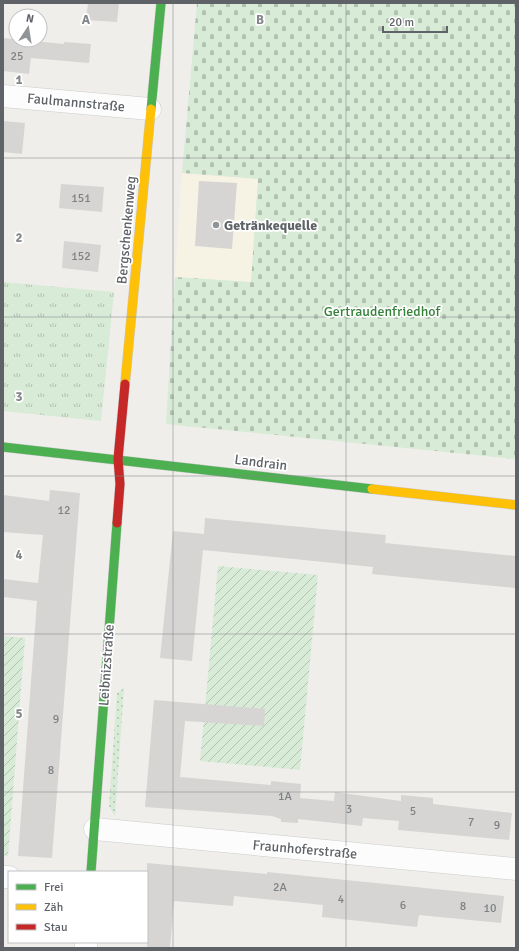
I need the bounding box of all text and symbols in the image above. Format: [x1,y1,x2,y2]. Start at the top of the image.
north arrow [8,8,48,48]
scale bar [383,8,447,34]
text: N [25,12,35,26]
text: A [82,12,91,28]
text: B [256,12,264,28]
text: 20 m [389,15,414,30]
house number: 25 [11,49,23,64]
text: 1 [15,72,23,88]
street label: Faulmannstraße [26,90,126,115]
street label: Bergschenkenweg [113,175,140,285]
house number: 151 [71,191,91,206]
place label: Getränkequelle [224,217,317,234]
marker: Getränkequelle [211,220,221,230]
text: 2 [15,230,23,246]
house number: 152 [71,249,91,264]
park label: Gertraudenfriedhof [324,303,441,320]
text: 3 [15,389,23,405]
street label: Landrain [234,451,288,474]
house number: 12 [58,503,70,518]
text: 4 [15,547,23,563]
street label: Leibnizstraße [95,624,118,706]
text: 5 [15,706,23,722]
house number: 9 [53,712,59,727]
house number: 8 [48,763,54,778]
house number: 1A [278,789,293,804]
house number: 3 [346,802,352,817]
house number: 5 [410,804,416,819]
house number: 7 [468,815,474,830]
house number: 9 [494,818,500,833]
street label: Fraunhoferstraße [252,836,358,863]
legend [8,871,148,943]
text: Frei [44,880,63,895]
house number: 2A [273,880,288,895]
house number: 4 [338,892,345,907]
house number: 6 [400,898,406,913]
house number: 8 [460,899,466,914]
text: Zäh [44,900,63,915]
house number: 10 [484,901,496,916]
text: Stau [44,920,68,935]

